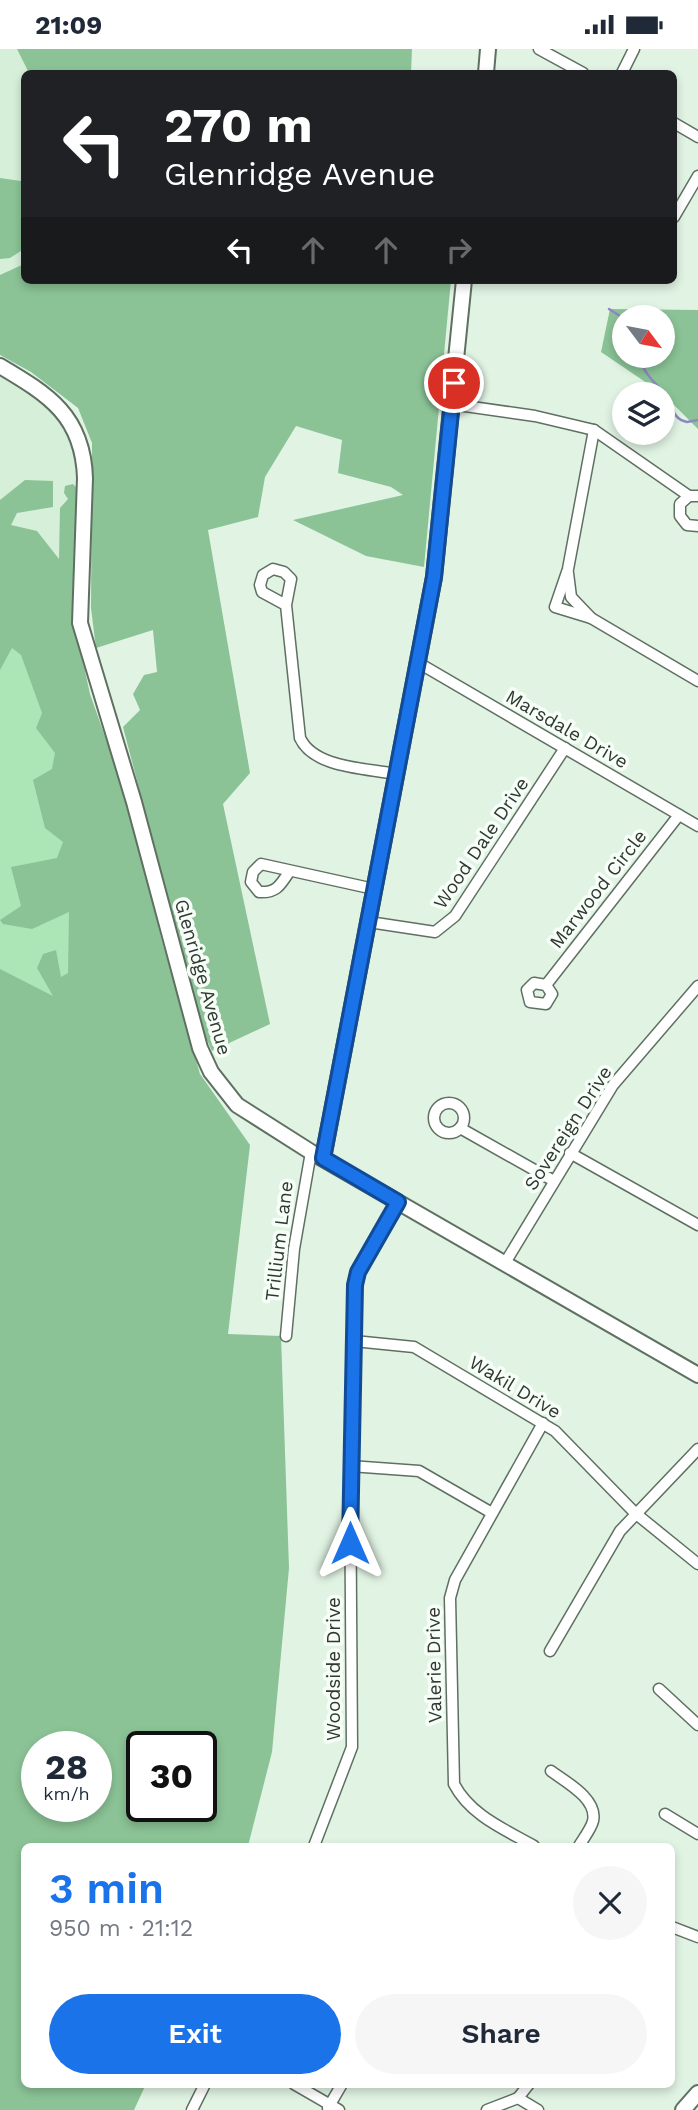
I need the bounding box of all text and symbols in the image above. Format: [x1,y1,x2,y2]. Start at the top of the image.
text: 21:09 [35,10,102,40]
text: 270 m [164,96,313,154]
icon: left [49,98,140,189]
text: Glenridge Avenue [164,155,435,193]
icon: left [221,231,259,269]
icon: ahead [294,231,332,269]
icon: ahead [367,231,405,269]
icon: right [440,231,478,269]
north arrow [612,305,676,367]
map controls [612,305,675,445]
pin [424,353,484,413]
icon: arrive [435,364,473,402]
button: layers [612,382,675,445]
street label: Marsdale Drive [502,685,632,773]
street label: Wood Dale Drive [428,773,534,913]
street label: Marwood Circle [545,825,651,953]
street label: Glenridge Avenue [170,896,236,1058]
street label: Sovereign Drive [519,1062,617,1194]
street label: Trillium Lane [260,1180,298,1302]
street label: Wakil Drive [465,1351,565,1423]
position arrow [313,1506,387,1580]
street label: Woodside Drive [322,1597,345,1741]
street label: Valerie Drive [421,1607,447,1723]
speed limit sign: 30 [126,1731,217,1822]
text: 28 [45,1746,88,1788]
text: km/h [43,1783,90,1804]
text: 3 min [49,1864,164,1913]
button: close [573,1866,647,1940]
text: 950 m · 21:12 [49,1915,193,1942]
button: Exit [49,1994,341,2074]
button: Share [355,1994,647,2074]

